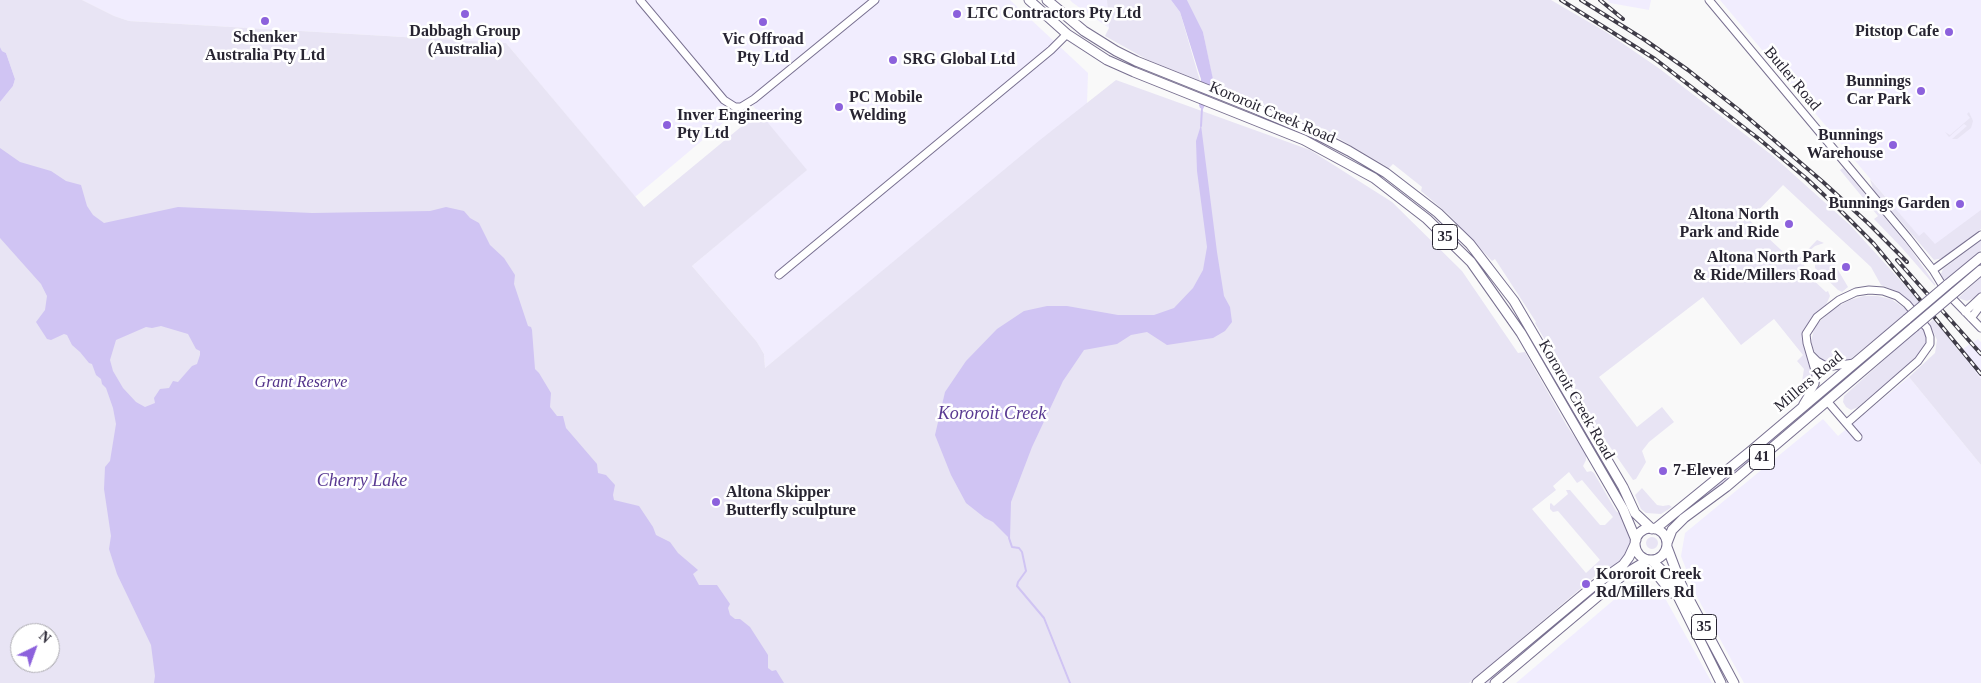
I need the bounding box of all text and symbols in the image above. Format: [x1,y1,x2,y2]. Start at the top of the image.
place label: LTC Contractors Pty Ltd [967,4,1141,24]
marker: Dabbagh Group (Australia) [459,8,471,20]
marker: LTC Contractors Pty Ltd [951,8,963,20]
marker: Schenker Australia Pty Ltd [259,15,271,27]
marker: Vic Offroad Pty Ltd [757,16,769,28]
place label: Dabbagh Group (Australia) [409,22,521,60]
place label: Pitstop Cafe [1855,22,1939,42]
marker: Pitstop Cafe [1943,26,1955,38]
place label: Schenker Australia Pty Ltd [205,28,325,66]
place label: Vic Offroad Pty Ltd [722,30,804,68]
street label: Butler Road [1760,43,1824,115]
place label: SRG Global Ltd [903,50,1015,70]
marker: SRG Global Ltd [887,54,899,66]
place label: Bunnings Car Park [1846,72,1911,110]
street label: Kororoit Creek Road [1206,78,1338,148]
marker: Bunnings Car Park [1915,85,1927,97]
place label: PC Mobile Welding [849,88,922,126]
marker: PC Mobile Welding [833,101,845,113]
place label: Inver Engineering Pty Ltd [677,106,802,144]
marker: Inver Engineering Pty Ltd [661,119,673,131]
place label: Bunnings Warehouse [1807,126,1883,164]
marker: Bunnings Warehouse [1887,139,1899,151]
place label: Bunnings Garden [1829,194,1950,214]
marker: Bunnings Garden [1954,198,1966,210]
place label: Altona North Park and Ride [1679,205,1779,243]
marker: Altona North Park and Ride [1783,218,1795,230]
road number: 35 [1432,224,1458,250]
place label: Altona North Park & Ride/Millers Road [1693,248,1836,286]
marker: Altona North Park & Ride/Millers Road [1840,261,1852,273]
street label: Kororoit Creek Road [1534,337,1618,463]
street label: Millers Road [1771,348,1847,416]
park label: Grant Reserve [255,373,347,393]
water label: Kororoit Creek [938,403,1046,425]
road number: 41 [1750,444,1774,470]
place label: 7-Eleven [1673,461,1733,481]
marker: 7-Eleven [1657,465,1669,477]
water label: Cherry Lake [317,470,407,492]
place label: Altona Skipper Butterfly sculpture [726,483,856,521]
marker: Altona Skipper Butterfly sculpture [710,496,722,508]
place label: Kororoit Creek Rd/Millers Rd [1596,565,1701,603]
marker: Kororoit Creek Rd/Millers Rd [1580,578,1592,590]
road number: 35 [1692,614,1716,640]
north arrow [10,623,60,673]
text: N [36,628,53,646]

